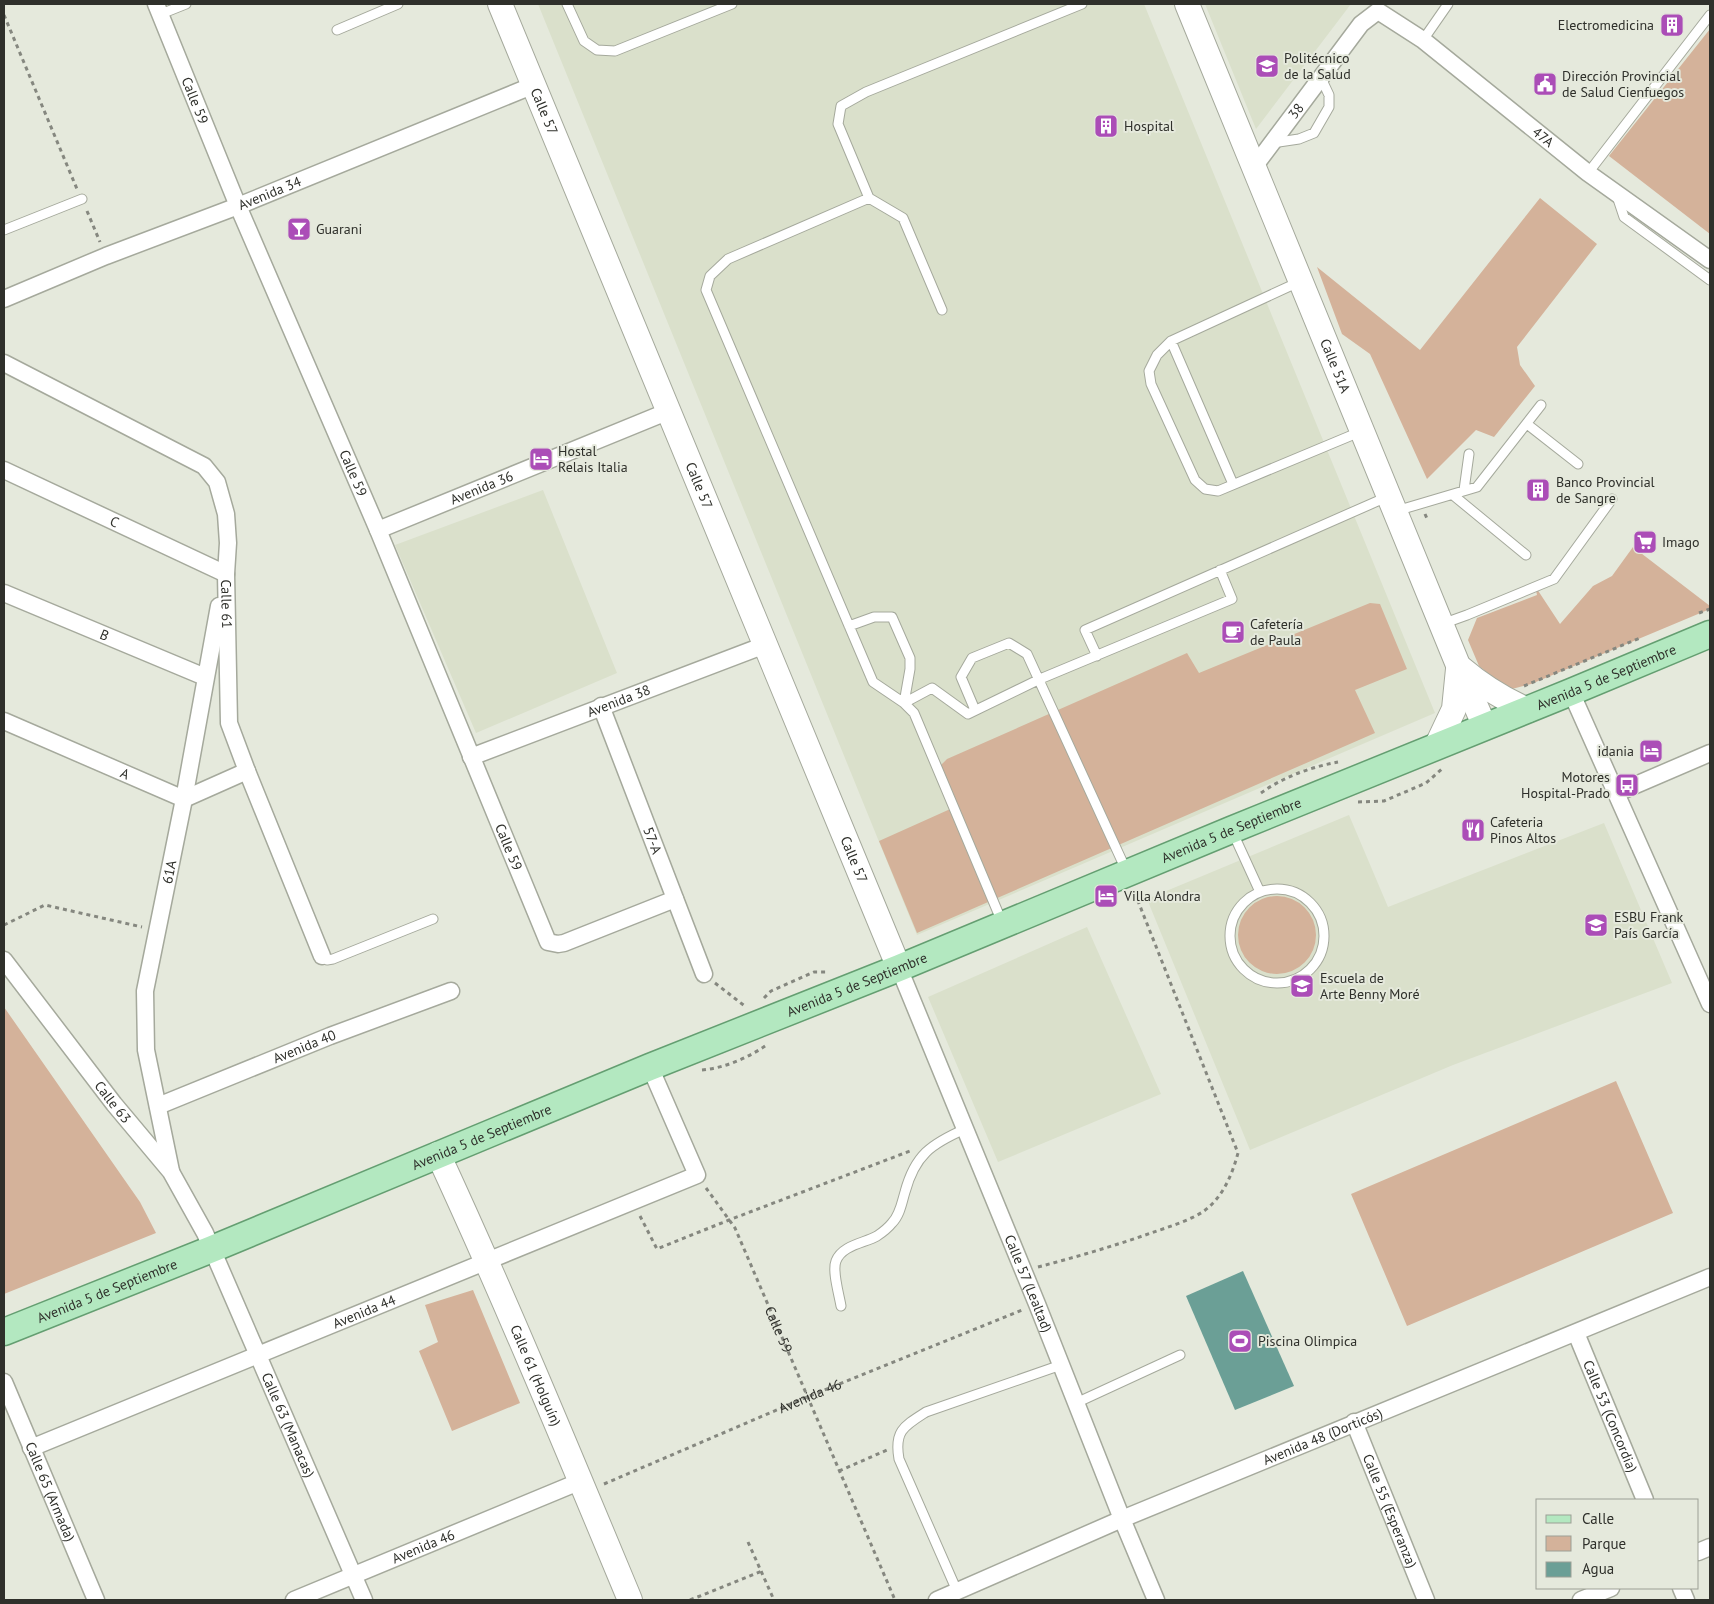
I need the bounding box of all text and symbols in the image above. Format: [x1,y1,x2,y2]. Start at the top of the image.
building icon: Electromedicina [1659,12,1685,38]
place label: Electromedicina [1558,16,1654,34]
place label: Politécnico de la Salud [1284,49,1351,83]
school or university icon: Politécnico de la Salud [1254,53,1280,79]
place label: Dirección Provincial de Salud Cienfuegos [1562,67,1684,101]
public building icon: Dirección Provincial de Salud Cienfuegos [1532,71,1558,97]
street label: Calle 59 [178,74,213,126]
street label: Calle 57 [527,85,562,137]
street label: 38 [1284,99,1308,122]
building icon: Hospital [1093,113,1119,139]
place label: Hospital [1124,117,1174,135]
street label: 47A [1529,123,1558,152]
street label: Avenida 34 [235,172,304,214]
bar icon: Guarani [286,216,312,242]
place label: Guarani [316,220,362,238]
street label: Calle 51A [1316,336,1355,396]
place label: Hostal Relais Italia [558,442,628,476]
hotel icon: Hostal Relais Italia [528,446,554,472]
street label: Calle 59 [335,447,371,499]
street label: Calle 57 [682,459,717,512]
street label: Avenida 36 [448,467,516,509]
place label: Banco Provincial de Sangre [1556,473,1655,507]
building icon: Banco Provincial de Sangre [1525,477,1551,503]
street label: C [107,512,122,532]
supermarket icon: Imago [1632,529,1658,555]
place label: Imago [1662,533,1699,551]
street label: Calle 61 [217,579,236,629]
place label: Cafetería de Paula [1250,615,1303,649]
cafe icon: Cafetería de Paula [1220,619,1246,645]
street label: B [97,625,112,645]
street label: Avenida 5 de Septiembre [1534,640,1679,714]
street label: Avenida 38 [584,681,653,721]
hotel icon: idania [1638,738,1664,764]
place label: idania [1597,742,1634,760]
street label: A [118,764,133,784]
place label: Motores Hospital-Prado [1521,768,1610,802]
bus stop icon: Motores Hospital-Prado [1614,772,1640,798]
street label: Avenida 5 de Septiembre [1159,793,1304,867]
place label: Cafeteria Pinos Altos [1490,813,1556,847]
restaurant icon: Cafeteria Pinos Altos [1460,817,1486,843]
street label: Calle 59 [491,821,527,873]
street label: 57-A [639,824,666,857]
street label: Calle 57 [836,833,872,886]
street label: 61A [158,858,180,885]
hotel icon: Villa Alondra [1093,883,1119,909]
place label: Villa Alondra [1123,887,1201,905]
place label: ESBU Frank País García [1614,908,1684,942]
school or university icon: ESBU Frank País García [1583,912,1609,938]
street label: Avenida 5 de Septiembre [784,948,930,1021]
place label: Escuela de Arte Benny Moré [1320,969,1420,1003]
school or university icon: Escuela de Arte Benny Moré [1289,973,1315,999]
street label: Avenida 40 [270,1026,339,1067]
street label: Calle 63 [91,1077,135,1127]
street label: Avenida 5 de Septiembre [409,1100,554,1174]
street label: Calle 57 (Lealtad) [1001,1232,1056,1335]
street label: Avenida 5 de Septiembre [34,1255,180,1327]
street label: Avenida 44 [330,1290,399,1332]
street label: Calle 59 [761,1304,797,1356]
street label: Calle 61 (Holguín) [506,1322,565,1429]
sports icon: Piscina Olimpica [1227,1328,1253,1354]
place label: Piscina Olimpica [1258,1332,1357,1350]
street label: Calle 53 (Concordia) [1579,1357,1642,1475]
street label: Calle 63 (Manacas) [258,1370,319,1480]
street label: Avenida 46 [776,1375,844,1417]
street label: Avenida 48 (Dorticós) [1260,1404,1385,1469]
street label: Calle 65 (Armada) [21,1439,79,1544]
street label: Calle 55 (Esperanza) [1359,1451,1421,1571]
legend [1536,1499,1699,1589]
text: Calle [1582,1509,1614,1528]
street label: Avenida 46 [389,1525,457,1567]
text: Parque [1582,1534,1626,1553]
text: Agua [1582,1559,1614,1578]

